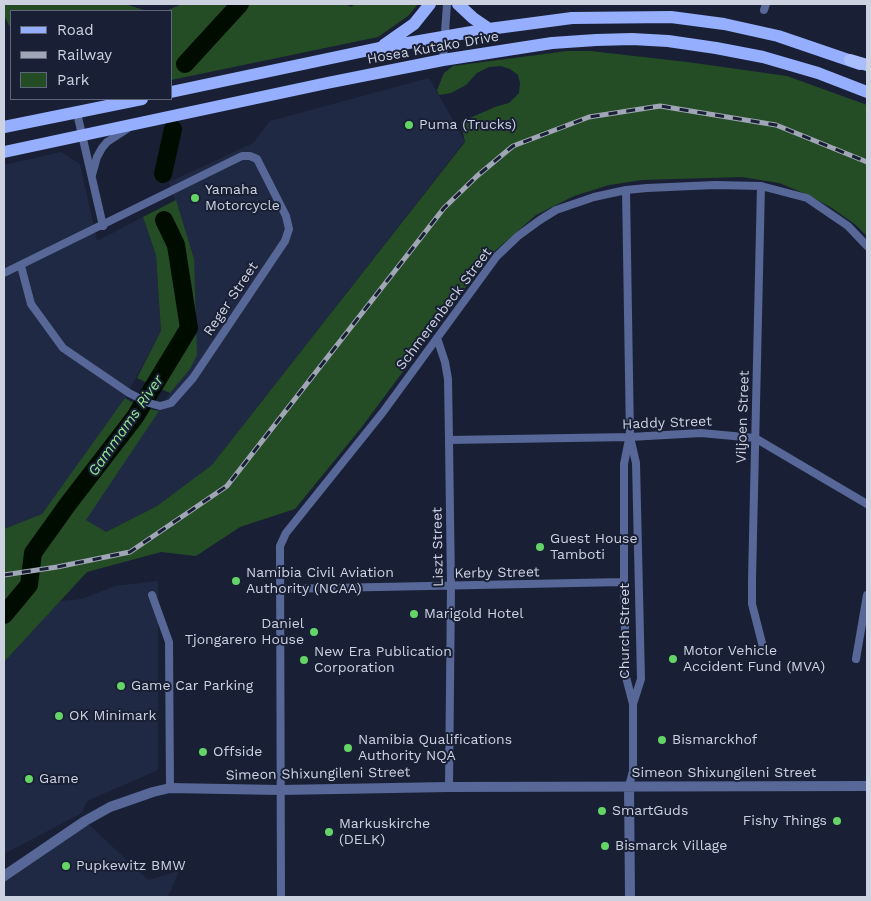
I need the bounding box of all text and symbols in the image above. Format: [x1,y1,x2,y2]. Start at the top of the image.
legend [10,10,172,100]
text: Road [57,21,94,39]
street label: Hosea Kutako Drive [366,28,500,68]
text: Railway [57,46,112,64]
text: Park [57,71,89,89]
place label: Puma (Trucks) [419,117,516,133]
marker: Puma (Trucks) [403,119,415,131]
place label: Yamaha Motorcycle [205,182,280,214]
marker: Yamaha Motorcycle [189,192,201,204]
street label: Schmerenbeck Street [393,245,495,373]
street label: Reger Street [200,259,262,339]
street label: Viljoen Street [733,370,753,464]
water label: Gammams River [84,372,168,480]
street label: Haddy Street [622,413,712,433]
street label: Liszt Street [429,507,447,587]
place label: Guest House Tamboti [550,531,638,564]
marker: Guest House Tamboti [534,541,546,553]
street label: Kerby Street [454,564,540,582]
place label: Namibia Civil Aviation Authority (NCAA) [246,565,394,598]
marker: Namibia Civil Aviation Authority (NCAA) [230,575,242,587]
street label: Church Street [617,583,633,679]
place label: Marigold Hotel [424,606,524,622]
marker: Marigold Hotel [408,608,420,620]
place label: Daniel Tjongarero House [185,616,304,648]
marker: Daniel Tjongarero House [308,626,320,638]
place label: Motor Vehicle Accident Fund (MVA) [683,643,825,676]
place label: New Era Publication Corporation [314,644,452,676]
marker: Motor Vehicle Accident Fund (MVA) [667,653,679,665]
marker: New Era Publication Corporation [298,654,310,666]
place label: Game Car Parking [131,678,253,694]
marker: Game Car Parking [115,680,127,692]
place label: OK Minimark [69,708,156,724]
marker: OK Minimark [53,710,65,722]
place label: Namibia Qualifications Authority NQA [358,732,512,764]
place label: Bismarckhof [672,732,757,748]
marker: Bismarckhof [656,734,668,746]
marker: Namibia Qualifications Authority NQA [342,742,354,754]
place label: Offside [213,744,262,760]
marker: Offside [197,746,209,758]
street label: Simeon Shixungileni Street [225,764,411,784]
street label: Simeon Shixungileni Street [632,765,816,781]
place label: Game [39,771,78,787]
marker: Game [23,773,35,785]
place label: SmartGuds [612,803,688,819]
marker: SmartGuds [596,805,608,817]
place label: Fishy Things [743,813,827,829]
marker: Fishy Things [831,815,843,827]
place label: Markuskirche (DELK) [339,816,430,849]
marker: Markuskirche (DELK) [323,826,335,838]
place label: Bismarck Village [615,838,727,854]
marker: Bismarck Village [599,840,611,852]
place label: Pupkewitz BMW [76,858,186,874]
marker: Pupkewitz BMW [60,860,72,872]

